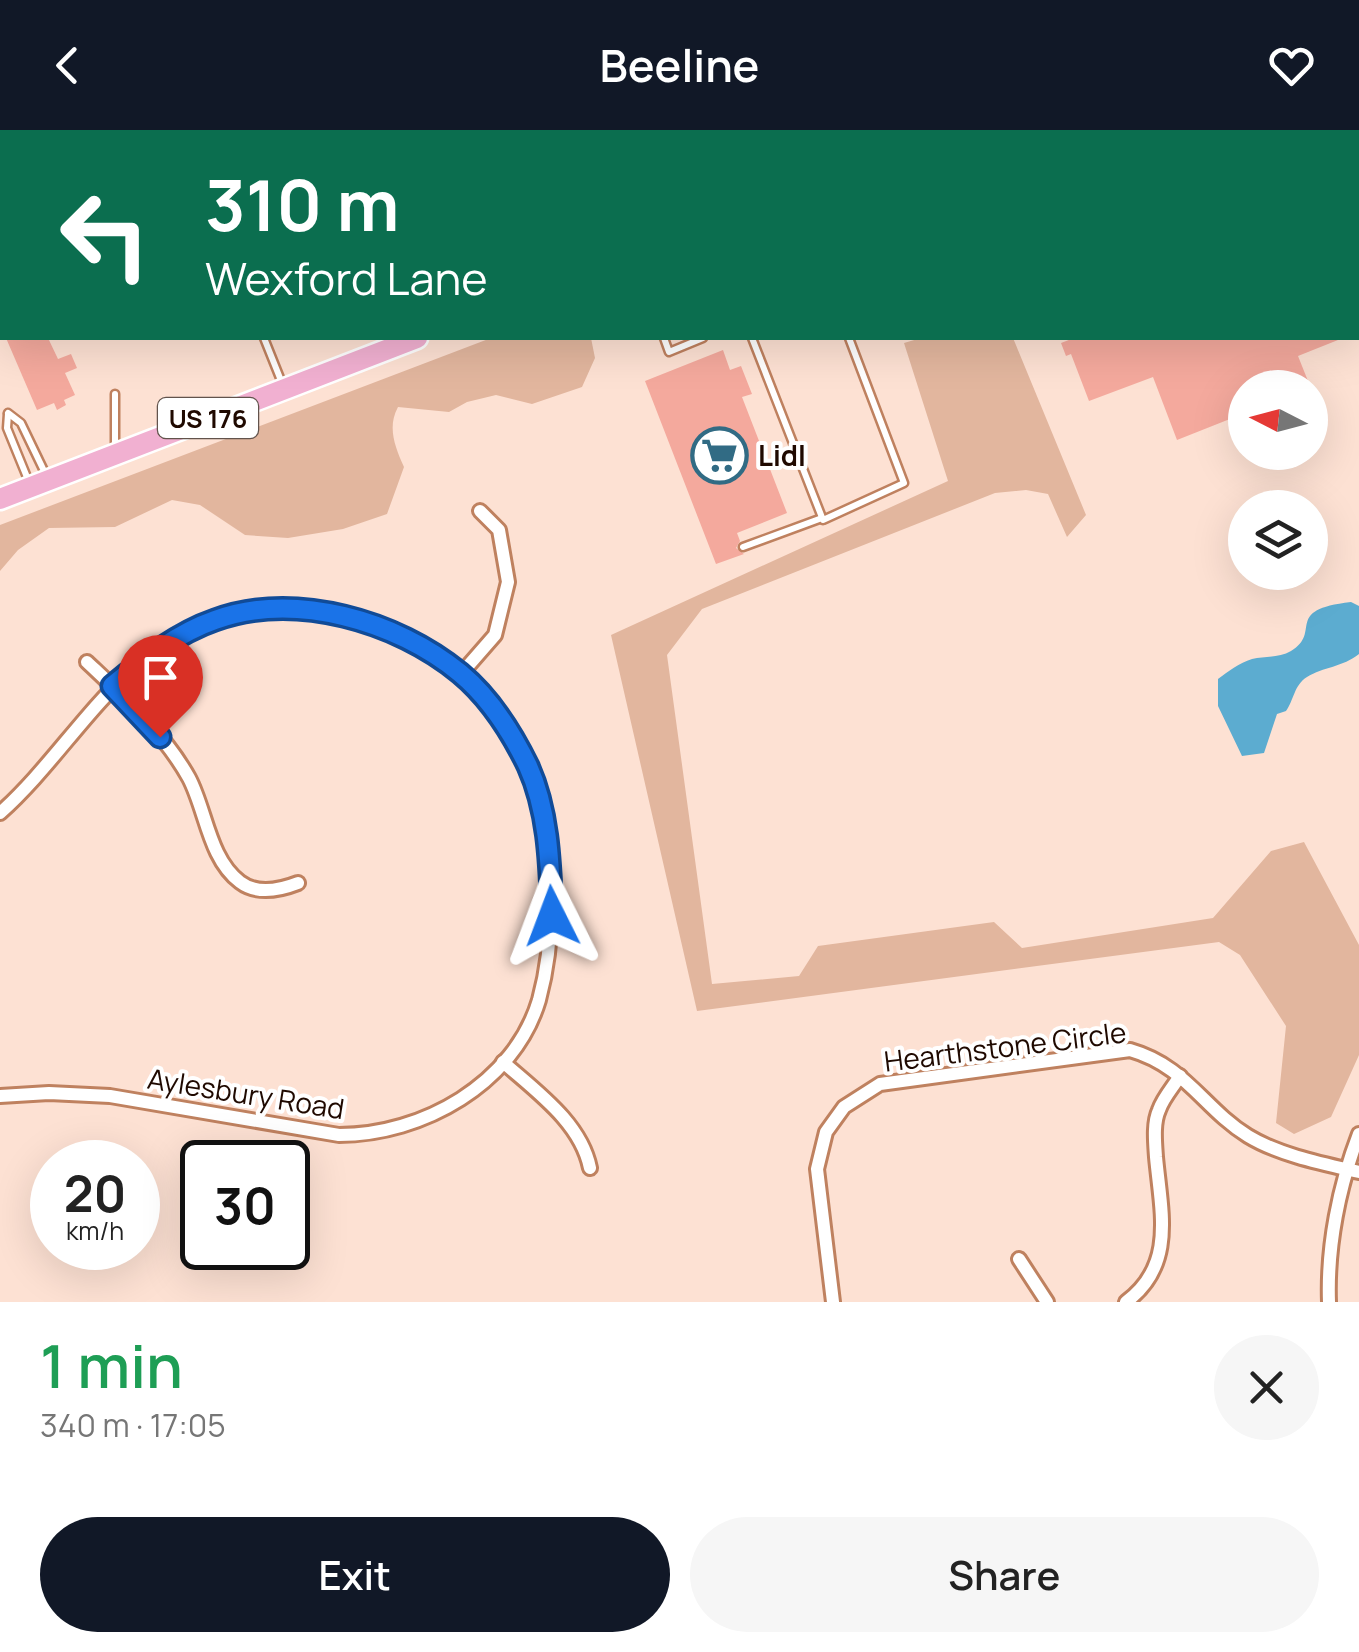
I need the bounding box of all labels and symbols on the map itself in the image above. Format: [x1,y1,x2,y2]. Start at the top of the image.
north arrow [1228,370,1328,470]
road number: US 176 [158,398,258,438]
supermarket icon: Lidl [689,425,749,485]
place label: Lidl [758,436,806,474]
pin [118,635,203,738]
position arrow [500,864,604,968]
street label: Hearthstone Circle [882,1012,1128,1080]
street label: Aylesbury Road [145,1059,347,1127]
speed limit sign: 30 [180,1140,310,1270]

